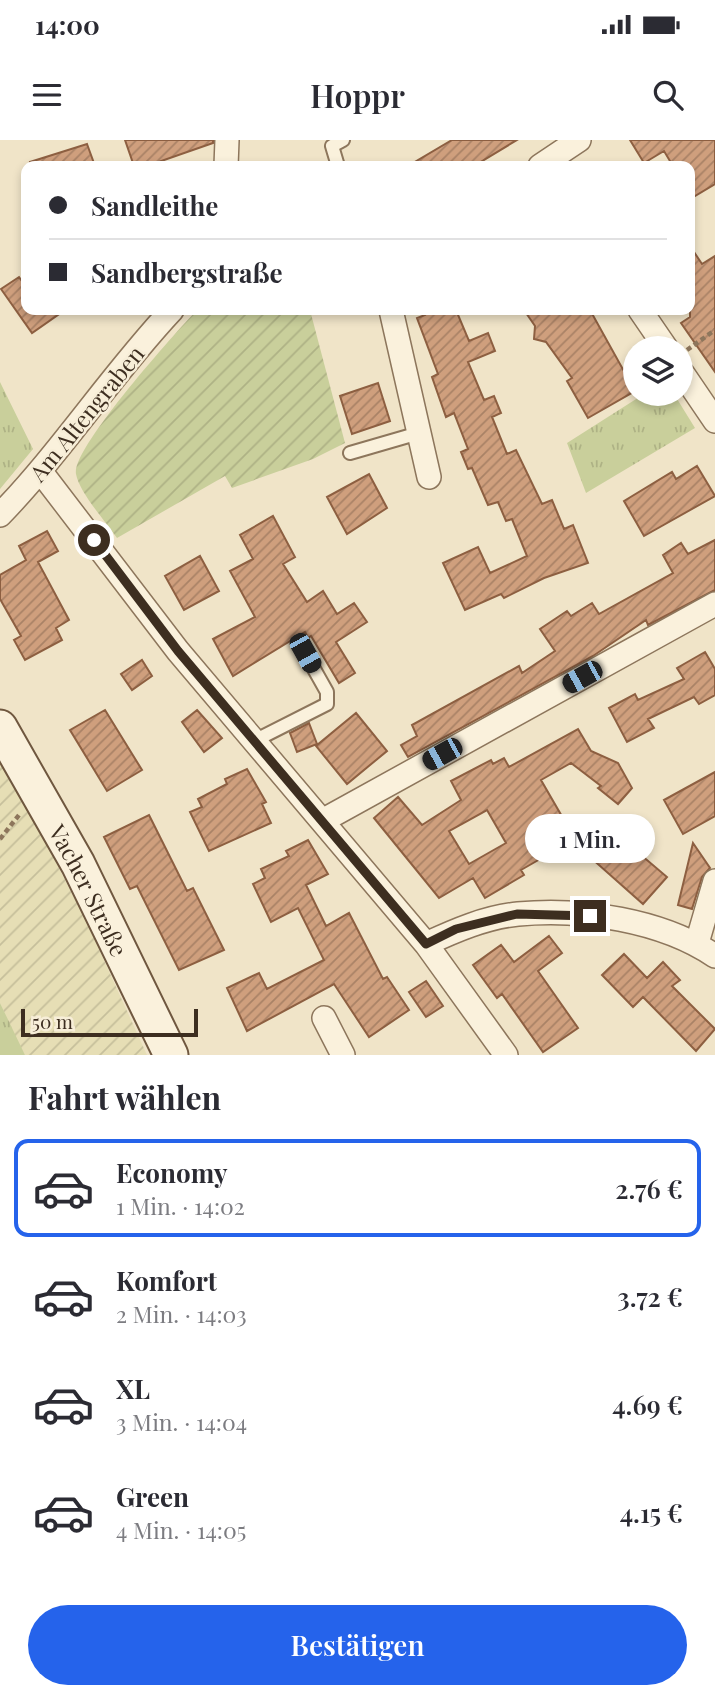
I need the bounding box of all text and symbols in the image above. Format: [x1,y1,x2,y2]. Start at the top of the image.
text: 14:00 [35,7,100,42]
text: Hoppr [310,73,405,116]
icon: menu [28,76,66,114]
icon: search [649,76,687,114]
text: Sandleithe [91,188,218,223]
text: Sandbergstraße [91,255,283,290]
map controls [623,336,693,406]
button: layers [623,336,693,406]
street label: Am Altengraben [21,338,151,488]
route start [78,524,110,556]
car [286,630,325,676]
car [559,658,606,696]
car [419,735,466,773]
callout: 1 Min. [525,814,655,864]
street label: Vacher Straße [42,818,136,961]
text: 1 Min. [559,823,621,854]
route end [574,900,606,932]
scale bar [21,1006,198,1038]
text: 50 m [32,1008,73,1034]
text: Fahrt wählen [28,1075,221,1118]
text: Economy [116,1155,227,1190]
icon: car [32,1157,95,1220]
text: 2.76 € [615,1171,683,1206]
text: 1 Min. · 14:02 [116,1190,245,1221]
text: Komfort [116,1263,217,1298]
icon: car [32,1265,95,1328]
text: 3.72 € [617,1279,683,1314]
text: 2 Min. · 14:03 [116,1298,247,1329]
text: XL [116,1371,150,1406]
icon: car [32,1373,95,1436]
text: 4.69 € [612,1387,683,1422]
text: 3 Min. · 14:04 [116,1406,247,1437]
text: Green [116,1479,189,1514]
icon: car [32,1481,95,1544]
text: 4.15 € [620,1495,683,1530]
text: 4 Min. · 14:05 [116,1514,246,1545]
button: Bestätigen [28,1605,687,1685]

